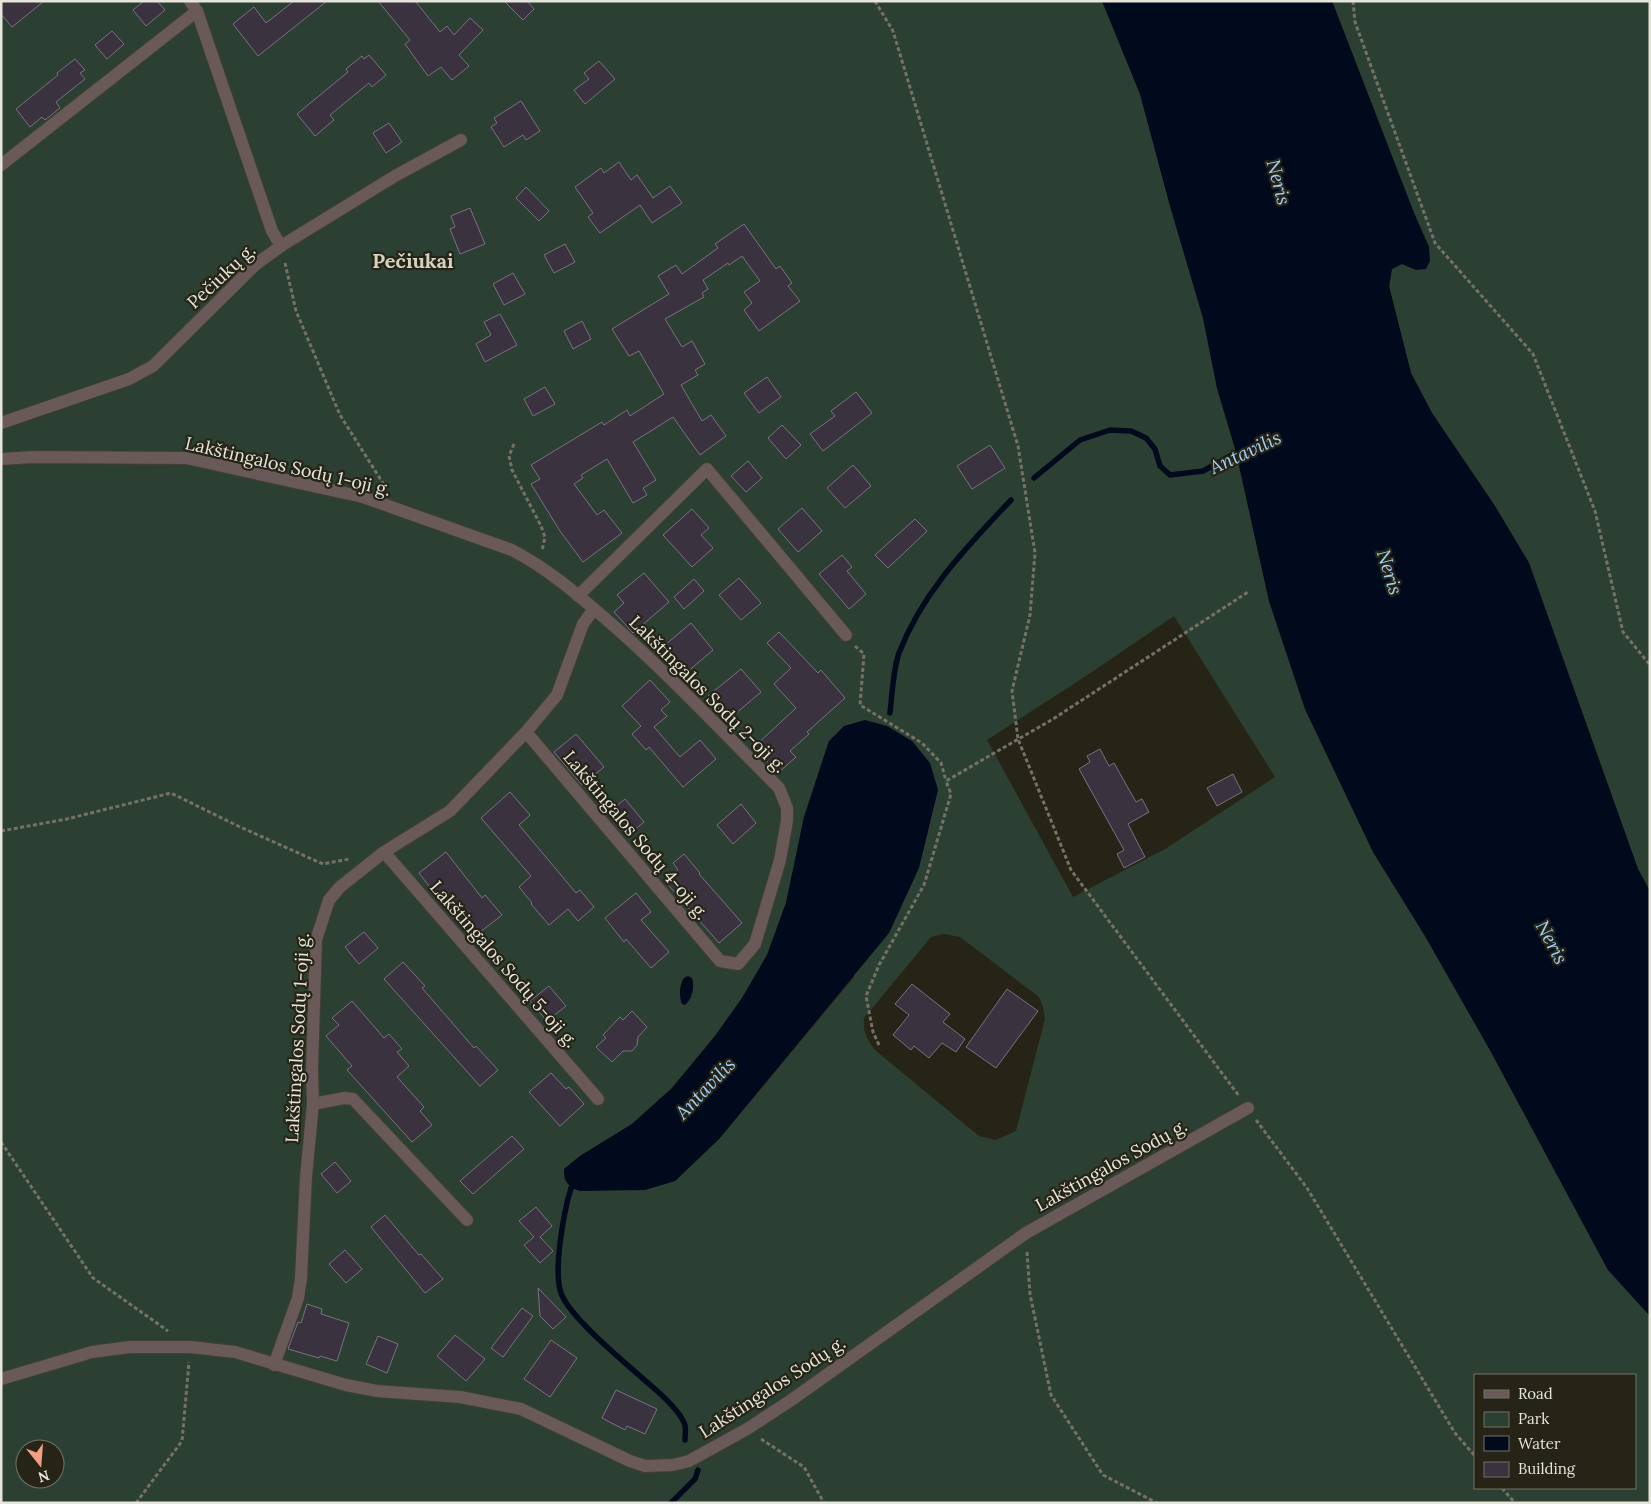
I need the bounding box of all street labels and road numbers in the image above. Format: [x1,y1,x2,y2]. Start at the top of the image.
street label: Pečiukų g. [182,238,260,314]
street label: Lakštingalos Sodų 1-oji g. [183,431,393,501]
street label: Lakštingalos Sodų 2-oji g. [624,610,792,778]
street label: Lakštingalos Sodų 4-oji g. [559,746,713,924]
street label: Lakštingalos Sodų 5-oji g. [425,876,583,1052]
street label: Lakštingalos Sodų 1-oji g. [280,932,314,1144]
street label: Lakštingalos Sodų g. [1031,1114,1191,1216]
street label: Lakštingalos Sodų g. [694,1331,850,1443]

